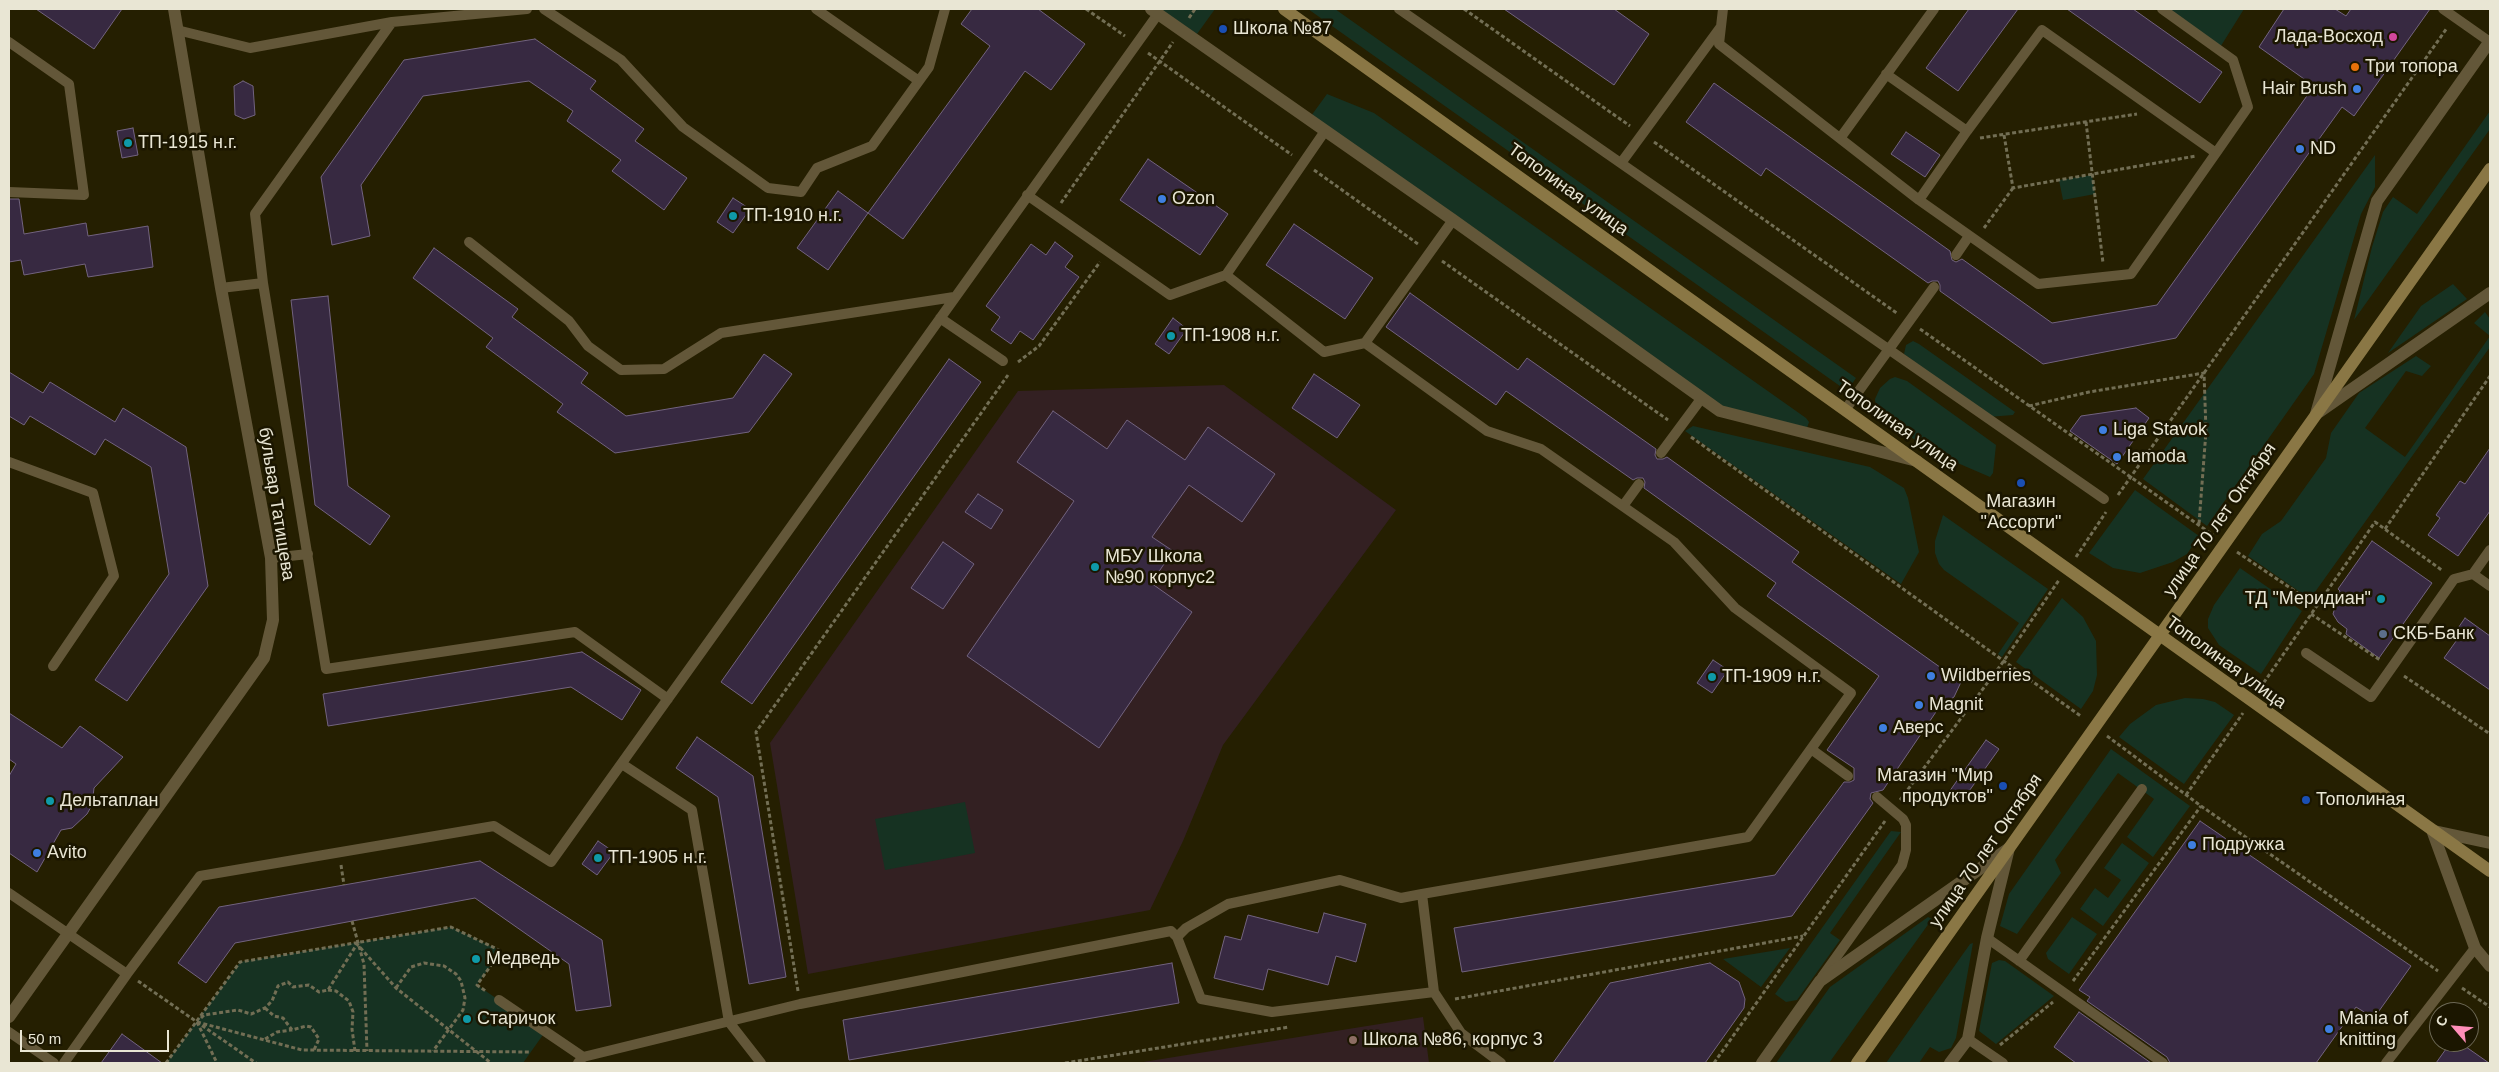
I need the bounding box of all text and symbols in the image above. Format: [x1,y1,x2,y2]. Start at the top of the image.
place label: Школа №87 [1233,18,1332,40]
marker: Школа №87 [1217,23,1229,35]
place label: Лада-Восход [2275,26,2383,48]
marker: Лада-Восход [2387,31,2399,43]
place label: Три топора [2365,56,2458,78]
marker: Три топора [2349,61,2361,73]
place label: Hair Brush [2262,78,2347,100]
marker: Hair Brush [2351,83,2363,95]
place label: ТП-1915 н.г. [138,132,237,154]
marker: ТП-1915 н.г. [122,137,134,149]
place label: ND [2310,138,2336,160]
street label: Тополиная улица [1504,139,1632,241]
marker: ND [2294,143,2306,155]
place label: Ozon [1172,188,1215,210]
marker: Ozon [1156,193,1168,205]
place label: ТП-1910 н.г. [743,205,842,227]
marker: ТП-1910 н.г. [727,210,739,222]
place label: ТП-1908 н.г. [1181,325,1280,347]
marker: ТП-1908 н.г. [1165,330,1177,342]
street label: Тополиная улица [1832,376,1962,476]
place label: Liga Stavok [2113,419,2207,441]
marker: Liga Stavok [2097,424,2109,436]
street label: бульвар Татищева [253,426,299,582]
street label: улица 70 лет Октября [2159,439,2281,601]
place label: lamoda [2127,446,2186,468]
marker: lamoda [2111,451,2123,463]
marker: Магазин "Ассорти" [2015,477,2027,489]
place label: Магазин "Ассорти" [1981,491,2061,534]
place label: МБУ Школа №90 корпус2 [1105,546,1215,588]
marker: МБУ Школа №90 корпус2 [1089,561,1101,573]
place label: ТД "Меридиан" [2245,588,2371,610]
marker: ТД "Меридиан" [2375,593,2387,605]
street label: Тополиная улица [2162,612,2290,714]
place label: СКБ-Банк [2393,623,2474,645]
marker: СКБ-Банк [2377,628,2389,640]
place label: Wildberries [1941,665,2031,687]
place label: ТП-1909 н.г. [1722,666,1821,688]
marker: Wildberries [1925,670,1937,682]
marker: ТП-1909 н.г. [1706,671,1718,683]
place label: Magnit [1929,694,1983,716]
marker: Magnit [1913,699,1925,711]
place label: Аверс [1893,717,1943,739]
marker: Аверс [1877,722,1889,734]
place label: Магазин "Мир продуктов" [1877,765,1993,808]
street label: улица 70 лет Октября [1925,770,2047,932]
marker: Магазин "Мир продуктов" [1997,780,2009,792]
place label: Тополиная [2316,789,2405,811]
place label: Дельтаплан [60,790,158,812]
marker: Тополиная [2300,794,2312,806]
marker: Дельтаплан [44,795,56,807]
place label: Подружка [2202,834,2284,856]
marker: Подружка [2186,839,2198,851]
place label: Avito [47,842,87,864]
marker: Avito [31,847,43,859]
place label: ТП-1905 н.г. [608,847,707,869]
marker: ТП-1905 н.г. [592,852,604,864]
place label: Медведь [486,948,560,970]
marker: Медведь [470,953,482,965]
north arrow [2429,1002,2479,1052]
place label: Старичок [477,1008,555,1030]
place label: Mania of knitting [2339,1008,2408,1050]
marker: Старичок [461,1013,473,1025]
text: С [2432,1013,2451,1029]
scale bar [22,1020,171,1052]
marker: Mania of knitting [2323,1023,2335,1035]
place label: Школа №86, корпус 3 [1363,1029,1543,1051]
text: 50 m [28,1030,61,1047]
marker: Школа №86, корпус 3 [1347,1034,1359,1046]

